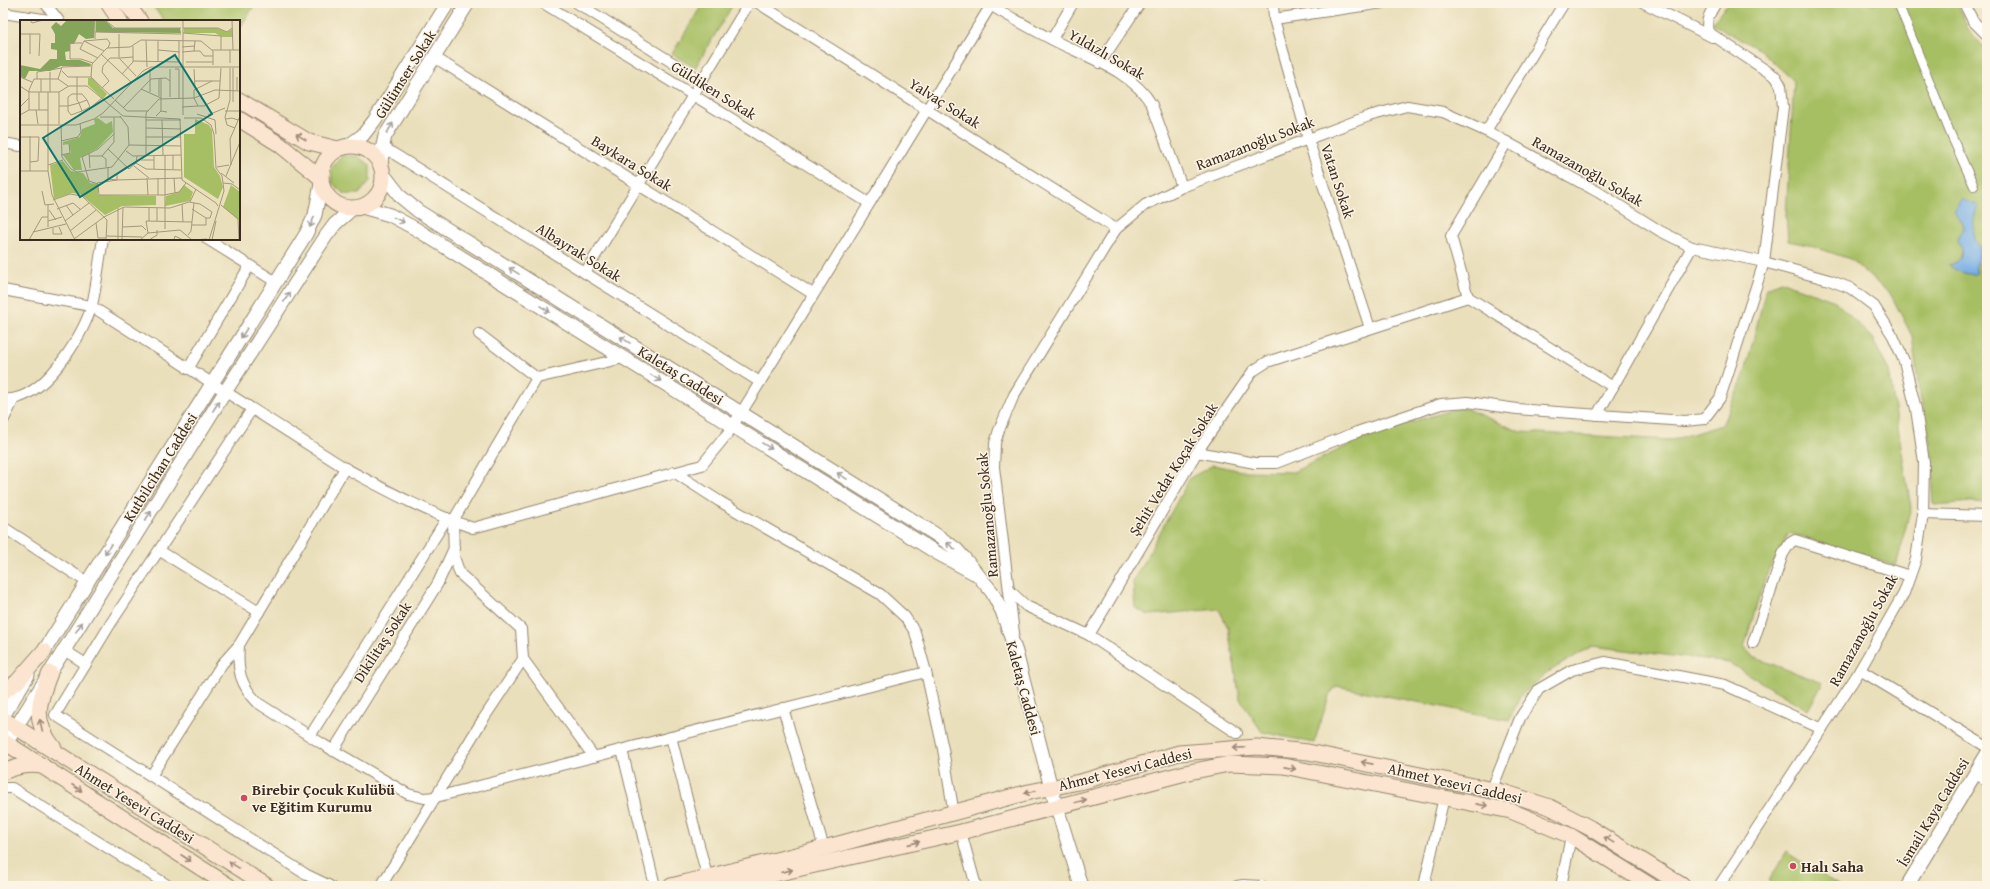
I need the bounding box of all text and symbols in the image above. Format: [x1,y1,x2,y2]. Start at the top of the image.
inset map [20,20,240,240]
street label: Yıldızlı Sokak [1065,24,1149,85]
street label: Gülümser Sokak [369,25,441,123]
street label: Güldiken Sokak [667,55,761,125]
street label: Yalvaç Sokak [905,73,985,134]
street label: Ramazanoğlu Sokak [1193,111,1318,175]
one-way arrow [387,122,395,134]
street label: Baykara Sokak [588,130,677,196]
street label: Ramazanoğlu Sokak [1529,131,1648,212]
one-way arrow [296,133,307,141]
street label: Vatan Sokak [1316,141,1360,221]
one-way arrow [308,215,315,227]
one-way arrow [392,217,404,224]
street label: Albayrak Sokak [532,217,626,287]
one-way arrow [509,267,520,275]
one-way arrow [283,291,291,303]
one-way arrow [539,306,551,314]
one-way arrow [240,327,248,338]
one-way arrow [619,335,631,343]
street label: Kaletaş Caddesi [634,340,728,410]
one-way arrow [650,374,662,382]
street label: Şehit Vedat Koçak Sokak [1123,398,1223,540]
one-way arrow [213,400,221,412]
street label: Kutbilcihan Caddesi [118,408,202,526]
one-way arrow [761,442,772,450]
street label: Ramazanoğlu Sokak [971,451,1003,578]
one-way arrow [836,471,848,479]
one-way arrow [144,510,152,522]
one-way arrow [946,541,957,550]
one-way arrow [103,543,111,555]
street label: Ramazanoğlu Sokak [1823,570,1903,690]
street label: Dikilitaş Sokak [348,597,416,687]
one-way arrow [75,621,83,633]
street label: Kaletaş Caddesi [1001,638,1047,738]
one-way arrow [36,718,44,731]
street label: Ahmet Yesevi Caddesi [1056,742,1194,796]
one-way arrow [1233,744,1246,752]
street label: İsmail Kaya Caddesi [1892,754,1974,870]
street label: Ahmet Yesevi Caddesi [1386,757,1524,809]
street label: Ahmet Yesevi Caddesi [71,758,199,848]
one-way arrow [1361,759,1374,767]
one-way arrow [1283,764,1296,772]
place label: Birebir Çocuk Kulübü ve Eğitim Kurumu [252,779,395,817]
one-way arrow [71,784,83,792]
one-way arrow [1024,789,1037,797]
marker: Birebir Çocuk Kulübü ve Eğitim Kurumu [239,793,249,803]
one-way arrow [1074,797,1087,804]
one-way arrow [1476,801,1489,809]
one-way arrow [1603,836,1615,844]
one-way arrow [907,838,920,846]
one-way arrow [180,854,191,862]
place label: Halı Saha [1801,856,1864,877]
one-way arrow [229,861,240,869]
marker: Halı Saha [1788,861,1798,871]
one-way arrow [780,867,793,875]

